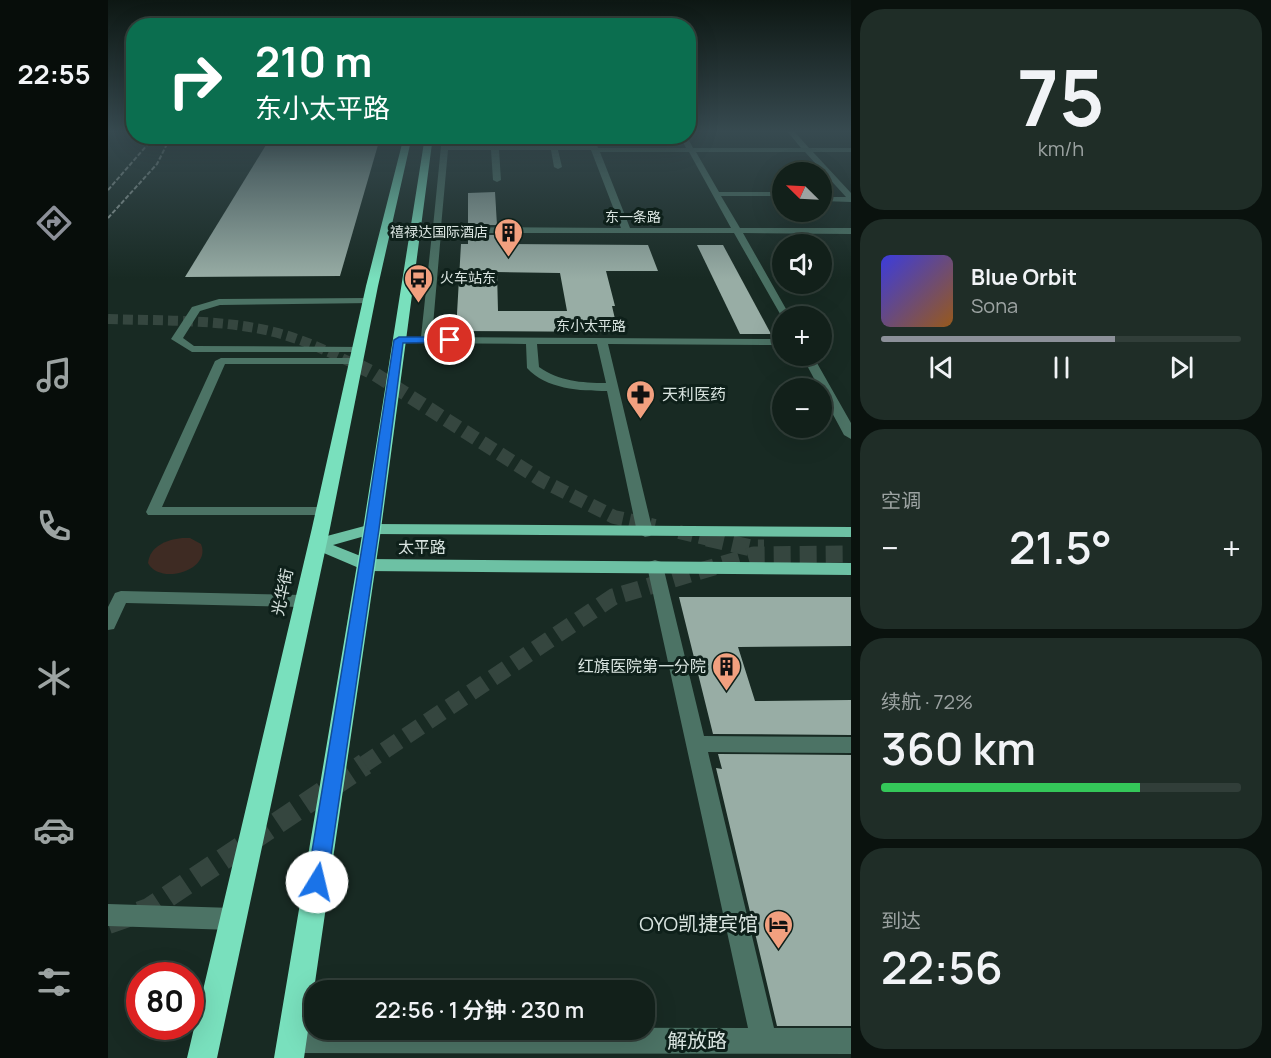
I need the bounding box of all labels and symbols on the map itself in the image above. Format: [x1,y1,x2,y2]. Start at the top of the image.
north arrow [772,162,832,222]
street label: 东一条路 [605,207,661,226]
building icon: 禧禄达国际酒店 [493,216,525,258]
place label: 禧禄达国际酒店 [390,222,488,241]
bus stop icon: 火车站东 [403,262,435,304]
place label: 火车站东 [440,268,496,287]
pin [424,314,475,365]
street label: 东小太平路 [556,316,626,335]
pharmacy icon: 天利医药 [625,378,657,420]
place label: 天利医药 [662,383,726,405]
street label: 太平路 [398,536,446,558]
street label: 光华街 [266,566,298,618]
building icon: 红旗医院第一分院 [711,650,743,692]
place label: 红旗医院第一分院 [578,655,706,677]
position arrow [285,850,349,914]
hotel icon: OYO凯捷宾馆 [763,908,795,950]
place label: OYO凯捷宾馆 [639,910,758,937]
speed limit sign: 80 [126,962,204,1040]
street label: 解放路 [667,1027,727,1054]

